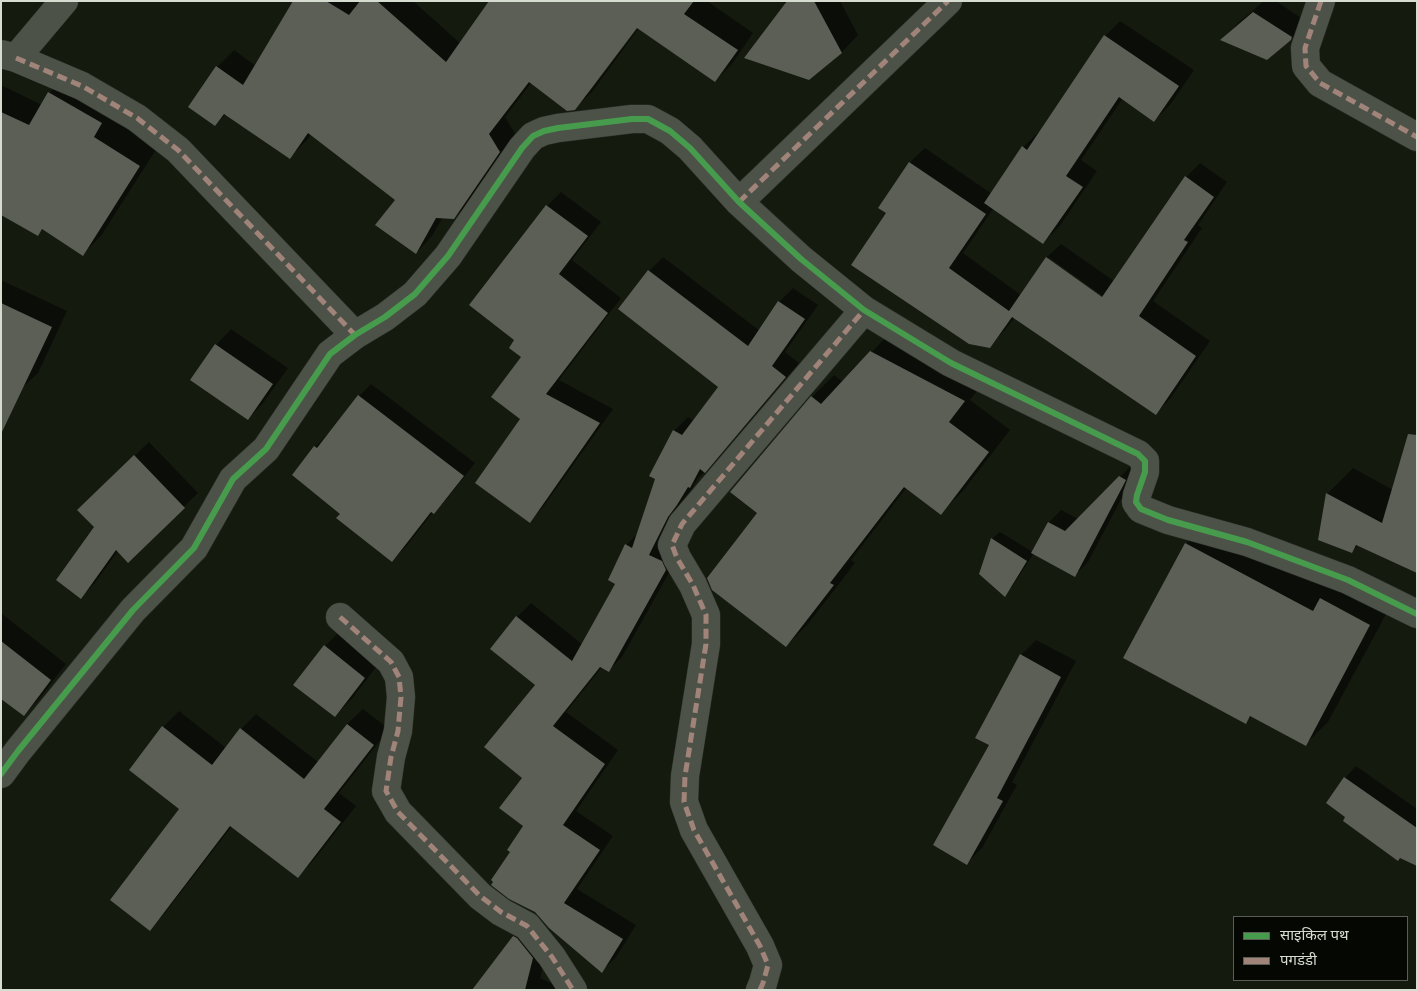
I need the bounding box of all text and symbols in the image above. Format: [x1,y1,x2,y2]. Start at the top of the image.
legend [1233,916,1408,981]
text: साइकिल पथ [1280,925,1349,944]
text: पगडंडी [1280,950,1317,969]

